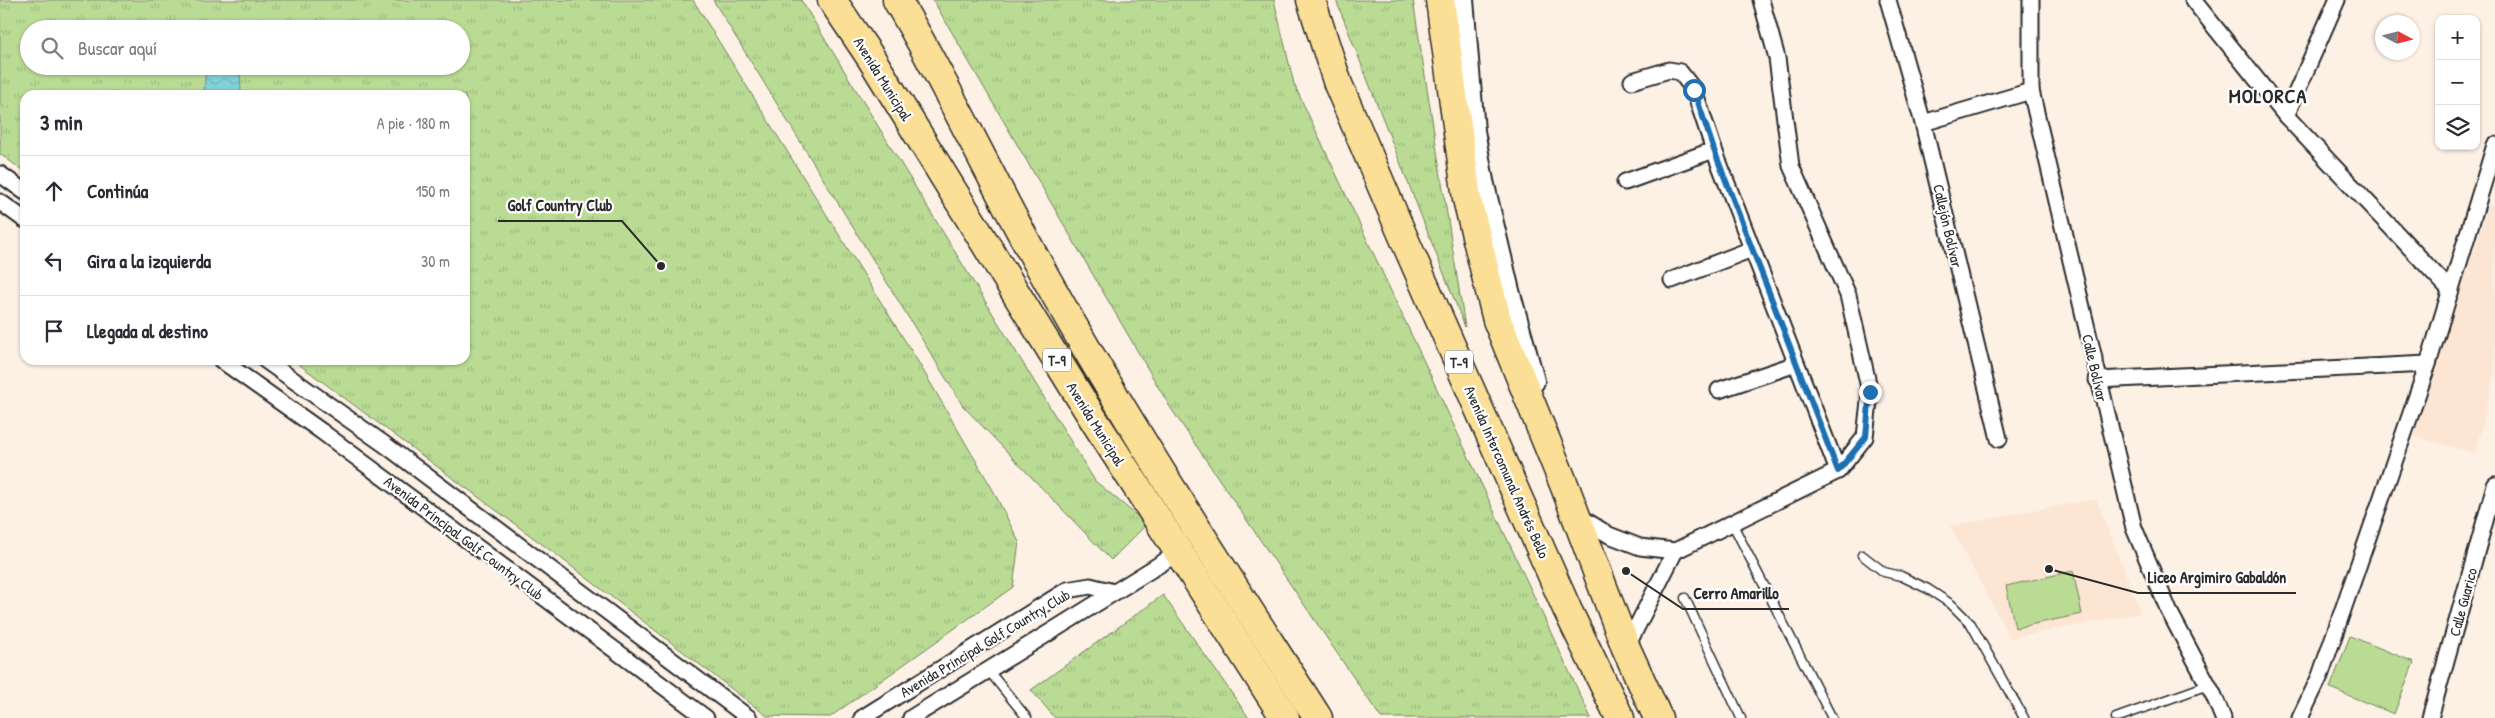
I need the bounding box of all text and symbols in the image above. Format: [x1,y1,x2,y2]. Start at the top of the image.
north arrow [2375,15,2420,60]
map controls [2435,15,2480,150]
button: + [2435,15,2480,60]
search box [20,20,470,75]
street label: Avenida Municipal [849,33,917,125]
icon: search [38,34,66,62]
text: Buscar aquí [78,35,157,61]
button: − [2435,60,2480,105]
route start [1683,79,1706,102]
district label: MOLORCA [2229,82,2307,109]
button: layers [2435,105,2480,150]
text: 3 min [40,108,83,137]
text: A pie · 180 m [377,112,450,134]
icon: ahead [40,177,68,205]
text: Continúa [87,178,148,204]
text: 150 m [416,180,450,202]
street label: Callejón Bolívar [1928,182,1968,270]
callout: Golf Country Club [498,190,622,221]
text: Golf Country Club [508,194,613,217]
icon: left [40,247,68,275]
text: Gira a la izquierda [87,248,211,274]
text: 30 m [421,250,450,272]
icon: arrive [40,317,68,345]
text: Llegada al destino [87,318,208,344]
street label: Calle Bolívar [2077,332,2113,404]
road number: T-9 [1043,348,1071,372]
road number: T-9 [1445,351,1473,374]
street label: Avenida Municipal [1062,378,1130,470]
route end [1859,381,1882,404]
street label: Avenida Intercomunal Andrés Bello [1459,382,1555,562]
street label: Avenida Principal Golf Country Club [380,471,548,605]
callout: Liceo Argimiro Gabaldón [2138,562,2296,593]
street label: Calle Guarico [2444,565,2482,639]
text: Liceo Argimiro Gabaldón [2148,566,2286,589]
callout: Cerro Amarillo [1683,578,1789,609]
text: Cerro Amarillo [1693,582,1779,604]
street label: Avenida Principal Golf Country Club [896,584,1074,702]

